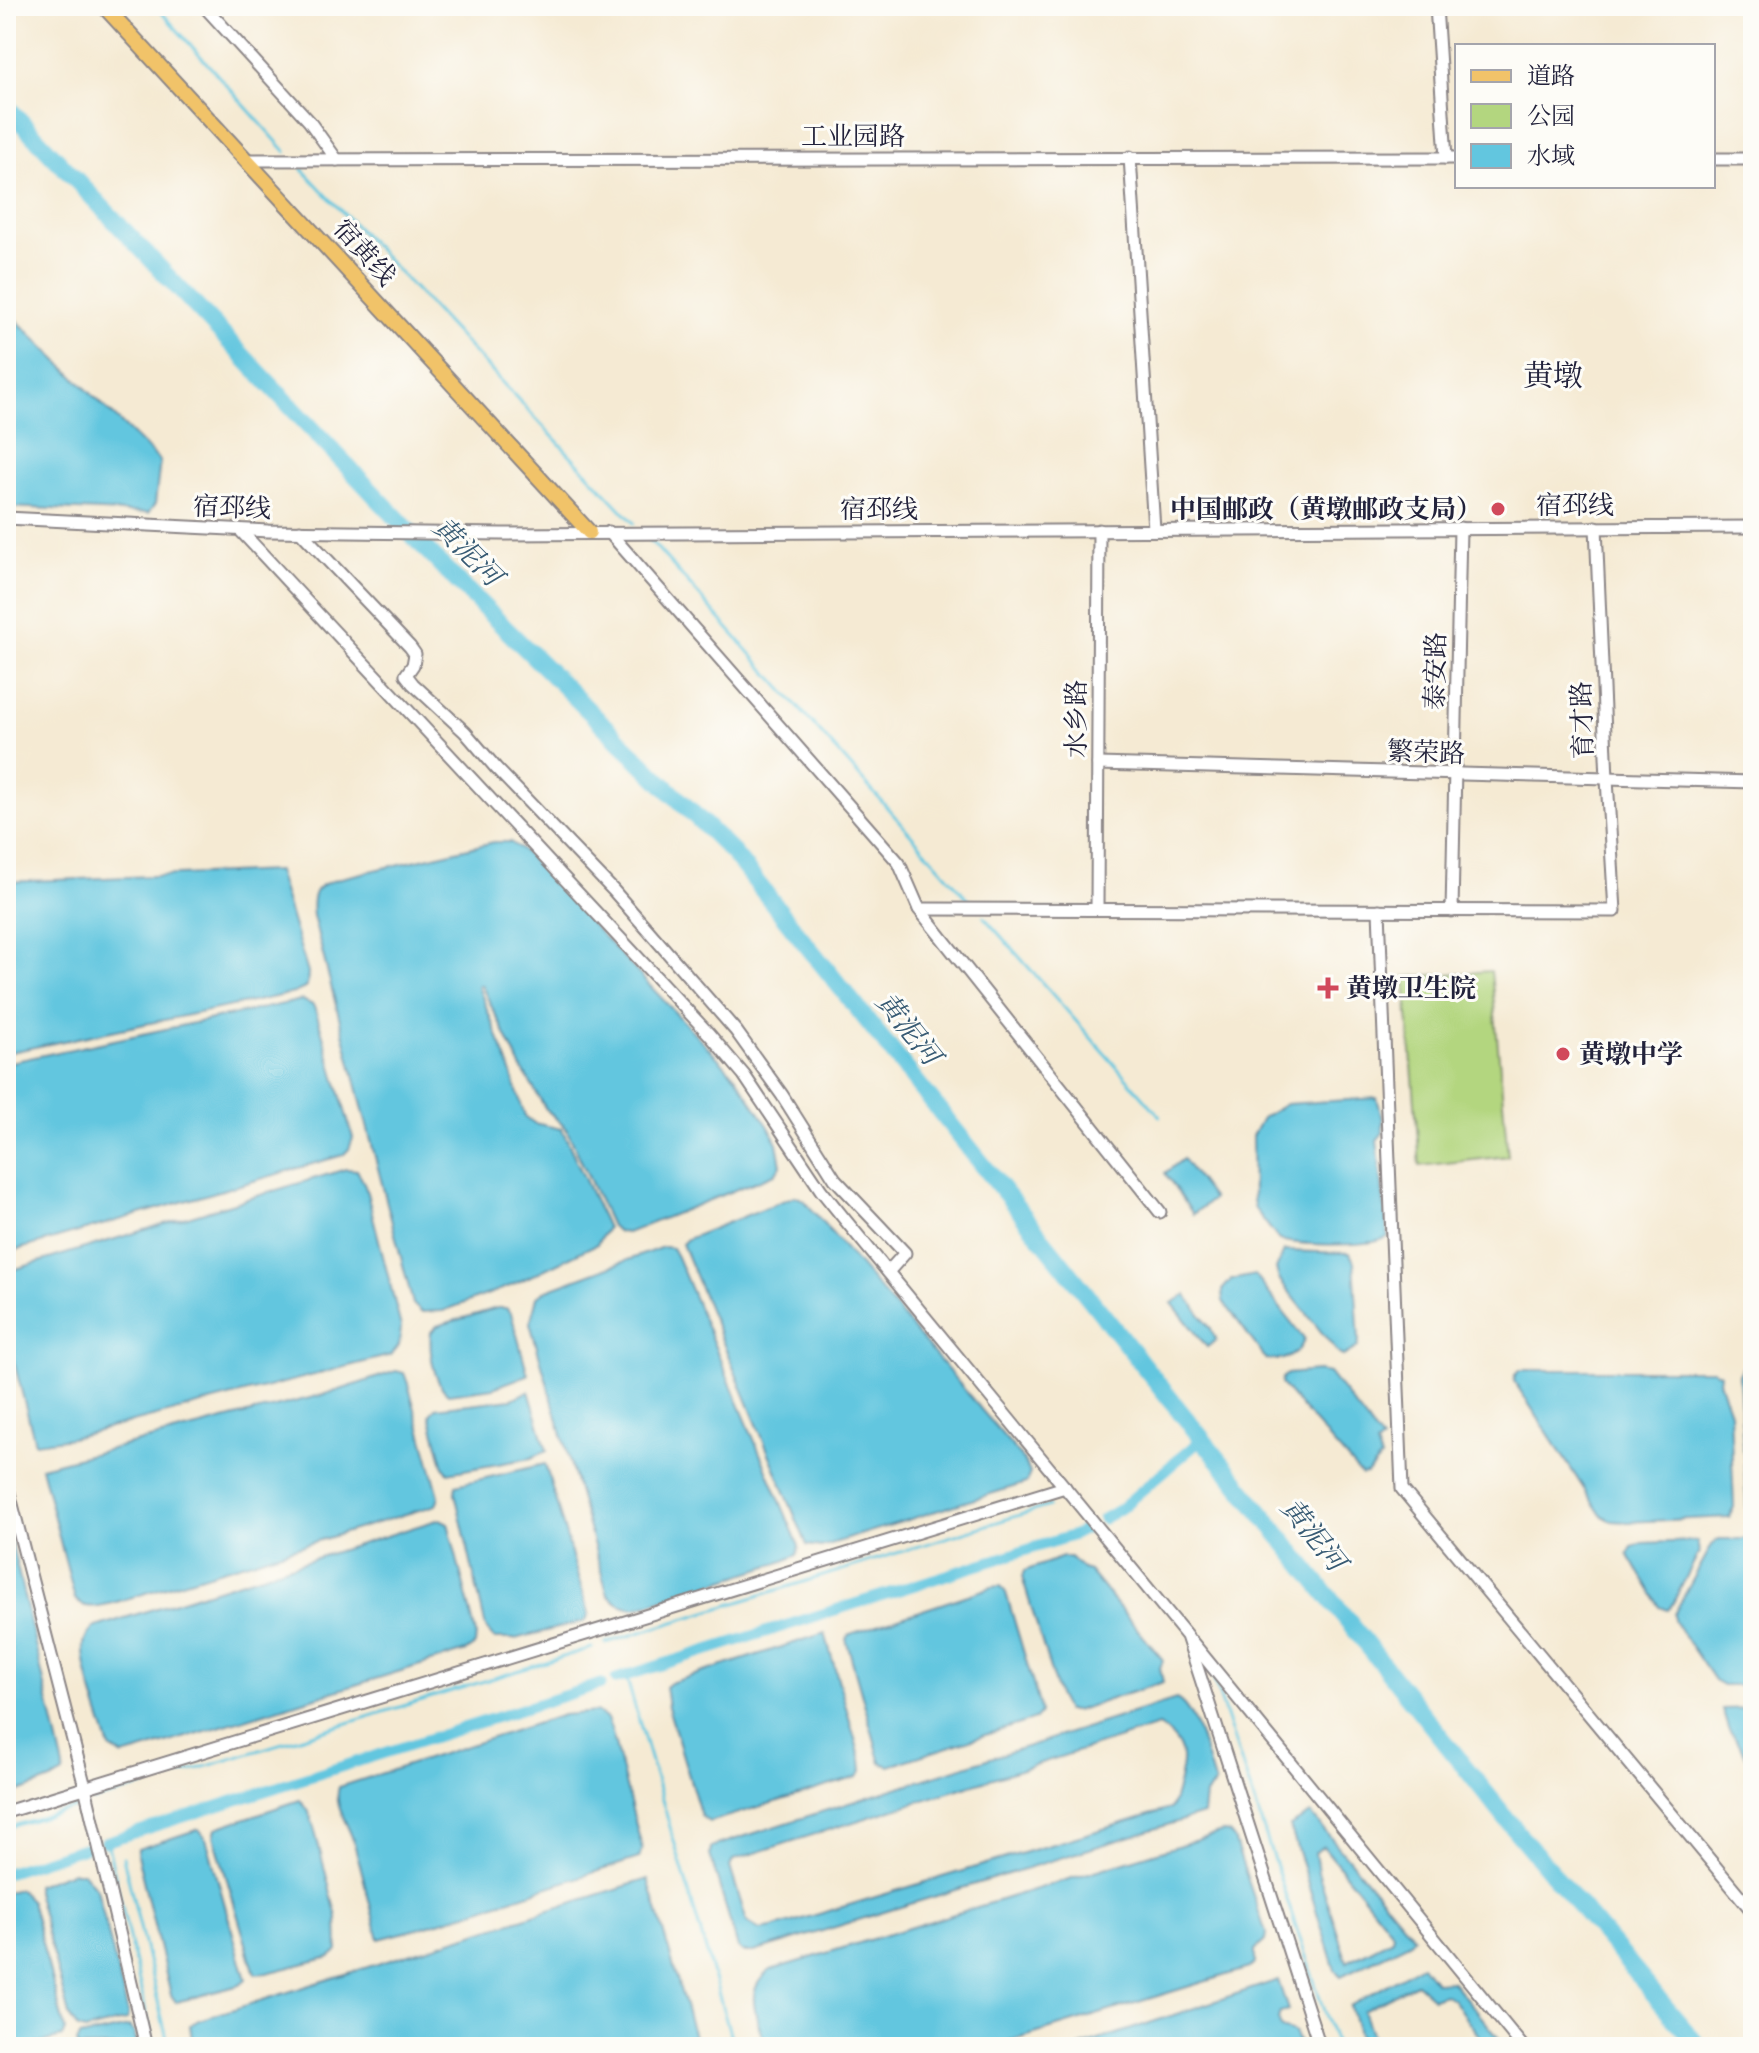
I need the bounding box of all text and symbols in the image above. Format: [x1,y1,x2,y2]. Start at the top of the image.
legend [1455,44,1715,188]
text: 道路 [1527,62,1575,90]
text: 公园 [1527,102,1575,130]
street label: 工业园路 [801,121,905,152]
text: 水域 [1527,142,1575,170]
street label: 宿黄线 [327,213,402,292]
district label: 黄墩 [1523,359,1583,394]
street label: 宿邳线 [1536,490,1614,521]
street label: 宿邳线 [192,491,272,524]
street label: 宿邳线 [840,494,918,525]
place label: 中国邮政（黄墩邮政支局） [1170,494,1482,525]
marker: 中国邮政（黄墩邮政支局） [1489,500,1507,518]
water label: 黄泥河 [426,510,513,596]
street label: 泰安路 [1419,632,1452,710]
street label: 水乡路 [1061,680,1092,758]
street label: 育才路 [1566,680,1599,760]
street label: 繁荣路 [1386,736,1466,769]
place label: 黄墩卫生院 [1346,973,1476,1004]
marker: 黄墩卫生院 [1317,977,1339,999]
water label: 黄泥河 [869,985,951,1075]
place label: 黄墩中学 [1579,1039,1683,1070]
marker: 黄墩中学 [1554,1045,1572,1063]
water label: 黄泥河 [1274,1491,1356,1581]

